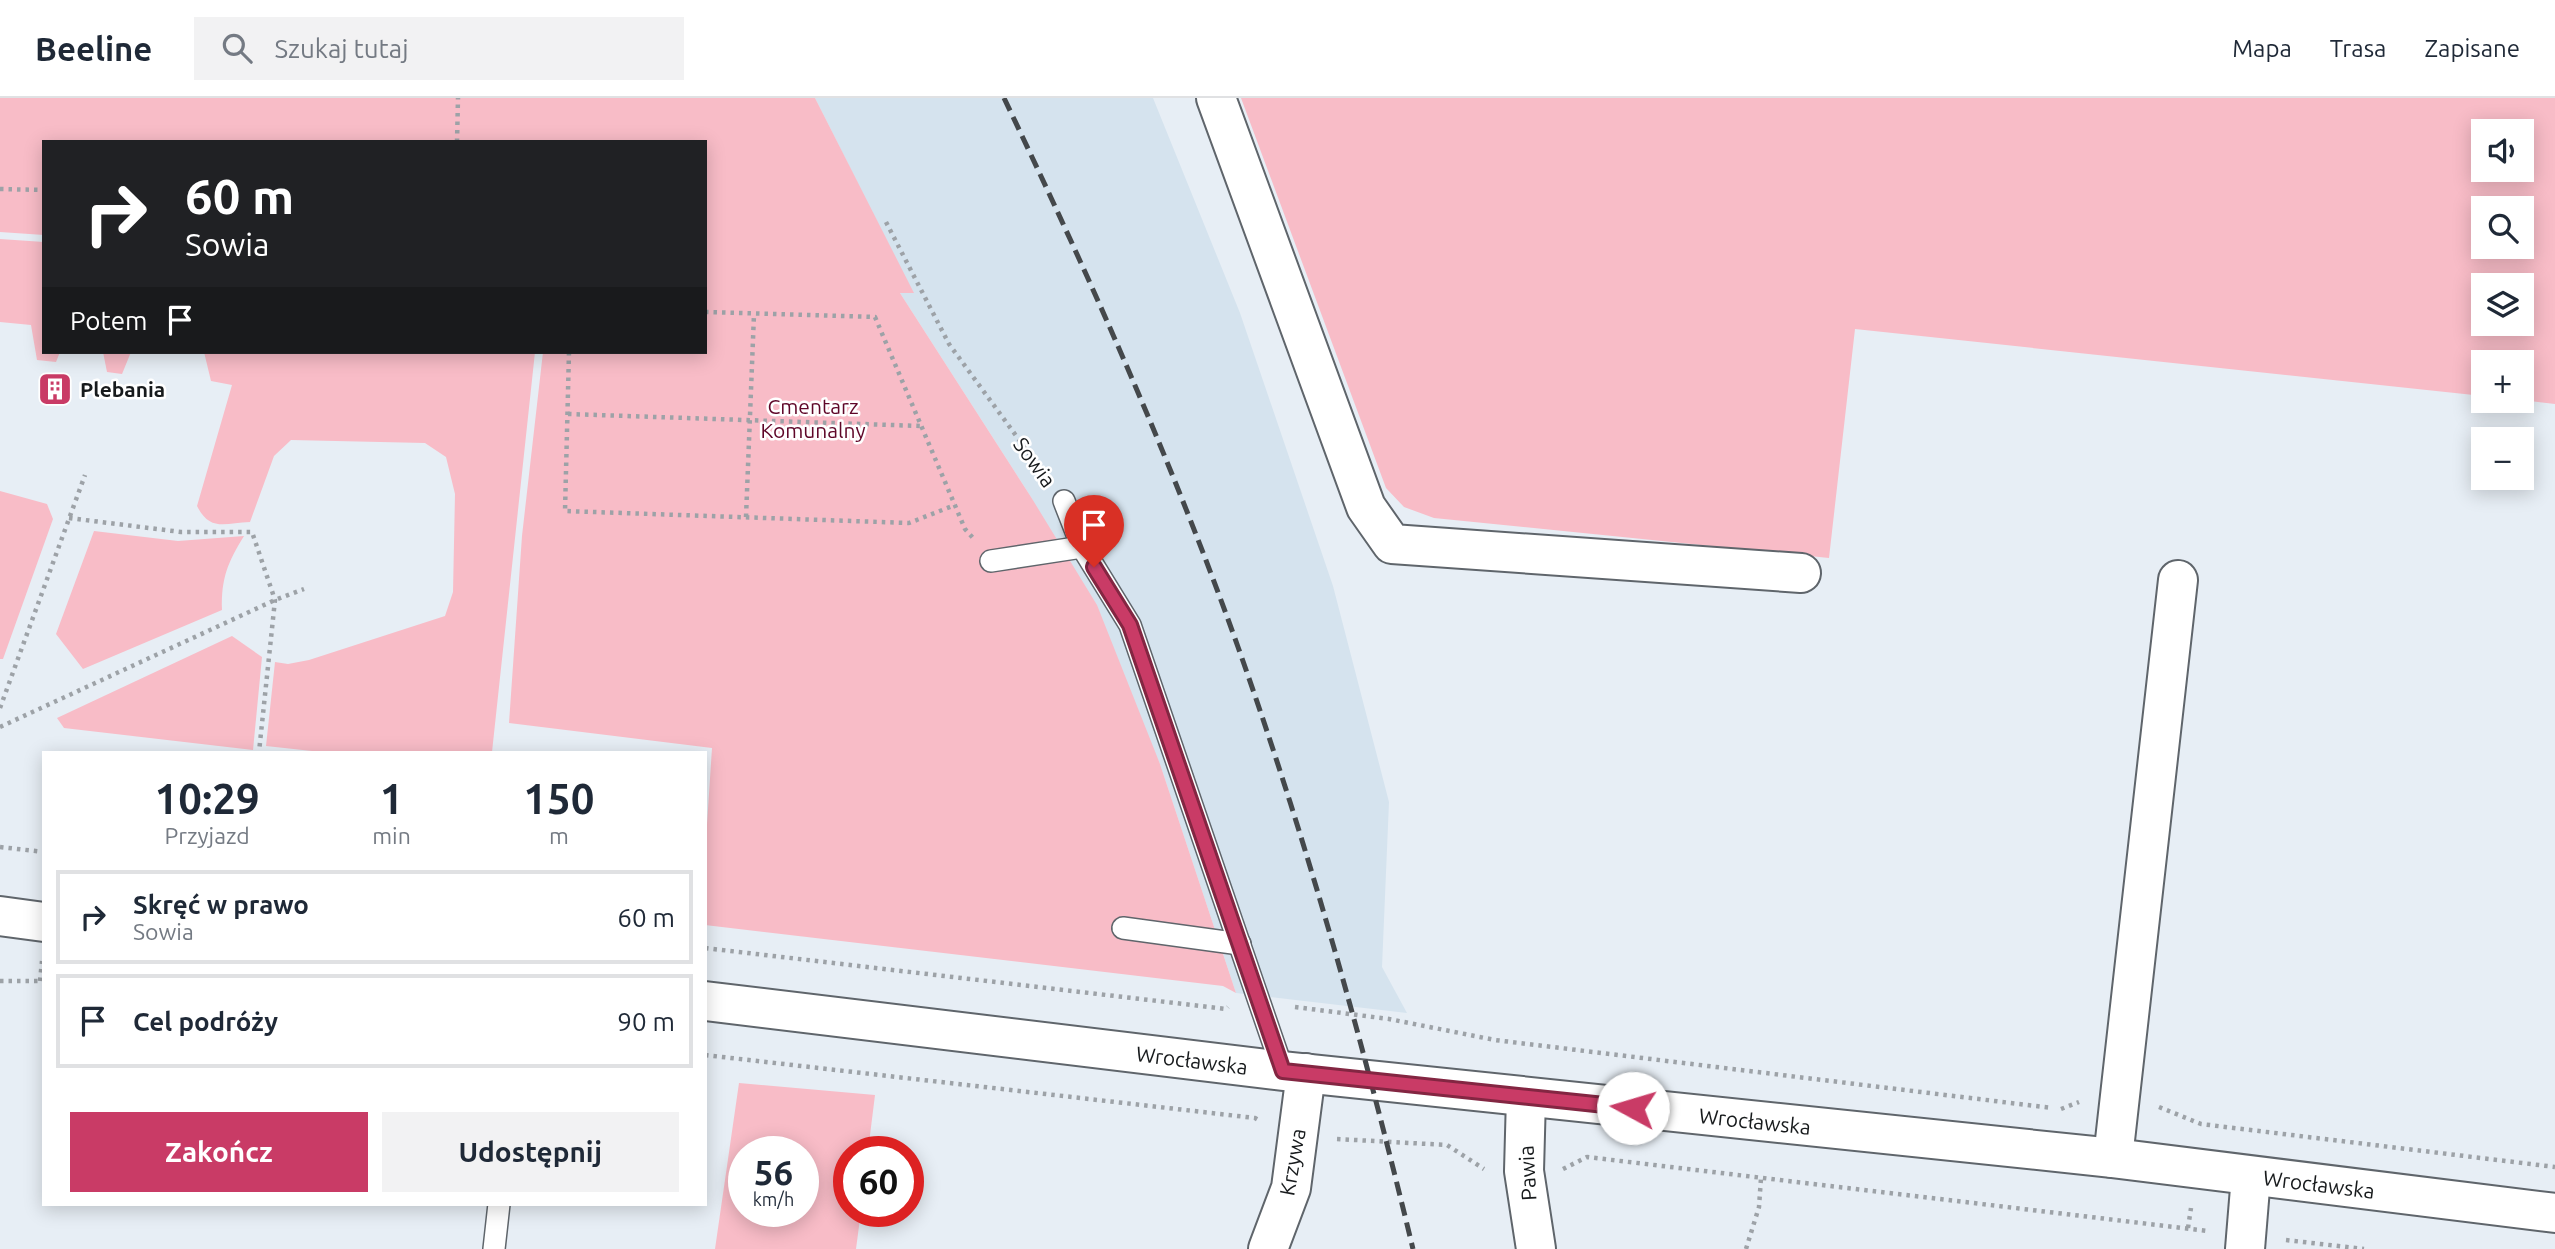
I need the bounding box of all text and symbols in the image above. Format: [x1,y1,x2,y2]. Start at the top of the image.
search box [194,17,684,80]
icon: search [218,29,256,67]
text: Beeline [35,30,152,67]
text: Szukaj tutaj [274,34,408,63]
text: Mapa [2232,35,2292,62]
text: Trasa [2330,35,2386,62]
text: Zapisane [2424,35,2520,62]
map controls [2471,119,2534,490]
button: sound [2471,119,2534,182]
icon: right [70,168,161,259]
text: 60 m [185,168,294,223]
button: search [2471,196,2534,259]
text: Sowia [185,226,270,262]
button: layers [2471,273,2534,336]
icon: arrive [161,301,199,339]
text: Potem [70,306,147,335]
button: + [2471,350,2534,413]
building icon: Plebania [36,370,74,408]
place label: Plebania [80,377,165,401]
park label: Cmentarz Komunalny [760,394,866,442]
button: − [2471,427,2534,490]
street label: Sowia [1009,433,1061,491]
pin [1064,495,1124,567]
icon: arrive [1075,506,1113,544]
text: 10:29 [155,775,260,822]
text: 1 [380,775,403,822]
text: 150 [523,775,594,822]
text: Przyjazd [164,823,250,848]
text: min [372,823,411,848]
text: m [549,823,569,848]
text: Skręć w prawo [133,890,309,919]
icon: right [74,898,112,936]
text: 60 m [617,903,675,932]
text: Sowia [133,919,194,944]
icon: arrive [74,1002,112,1040]
text: Cel podróży [133,1007,278,1036]
text: 90 m [617,1007,675,1036]
street label: Wrocławska [1135,1041,1249,1079]
position arrow [1596,1071,1670,1145]
street label: Wrocławska [1698,1103,1812,1139]
button: Zakończ [70,1112,368,1192]
button: Udostępnij [382,1112,679,1192]
street label: Krzywa [1274,1126,1310,1198]
speed limit sign: 60 [833,1136,924,1227]
street label: Pawia [1514,1145,1540,1201]
text: 56 [754,1152,793,1192]
street label: Wrocławska [2262,1165,2376,1203]
text: km/h [753,1189,794,1209]

